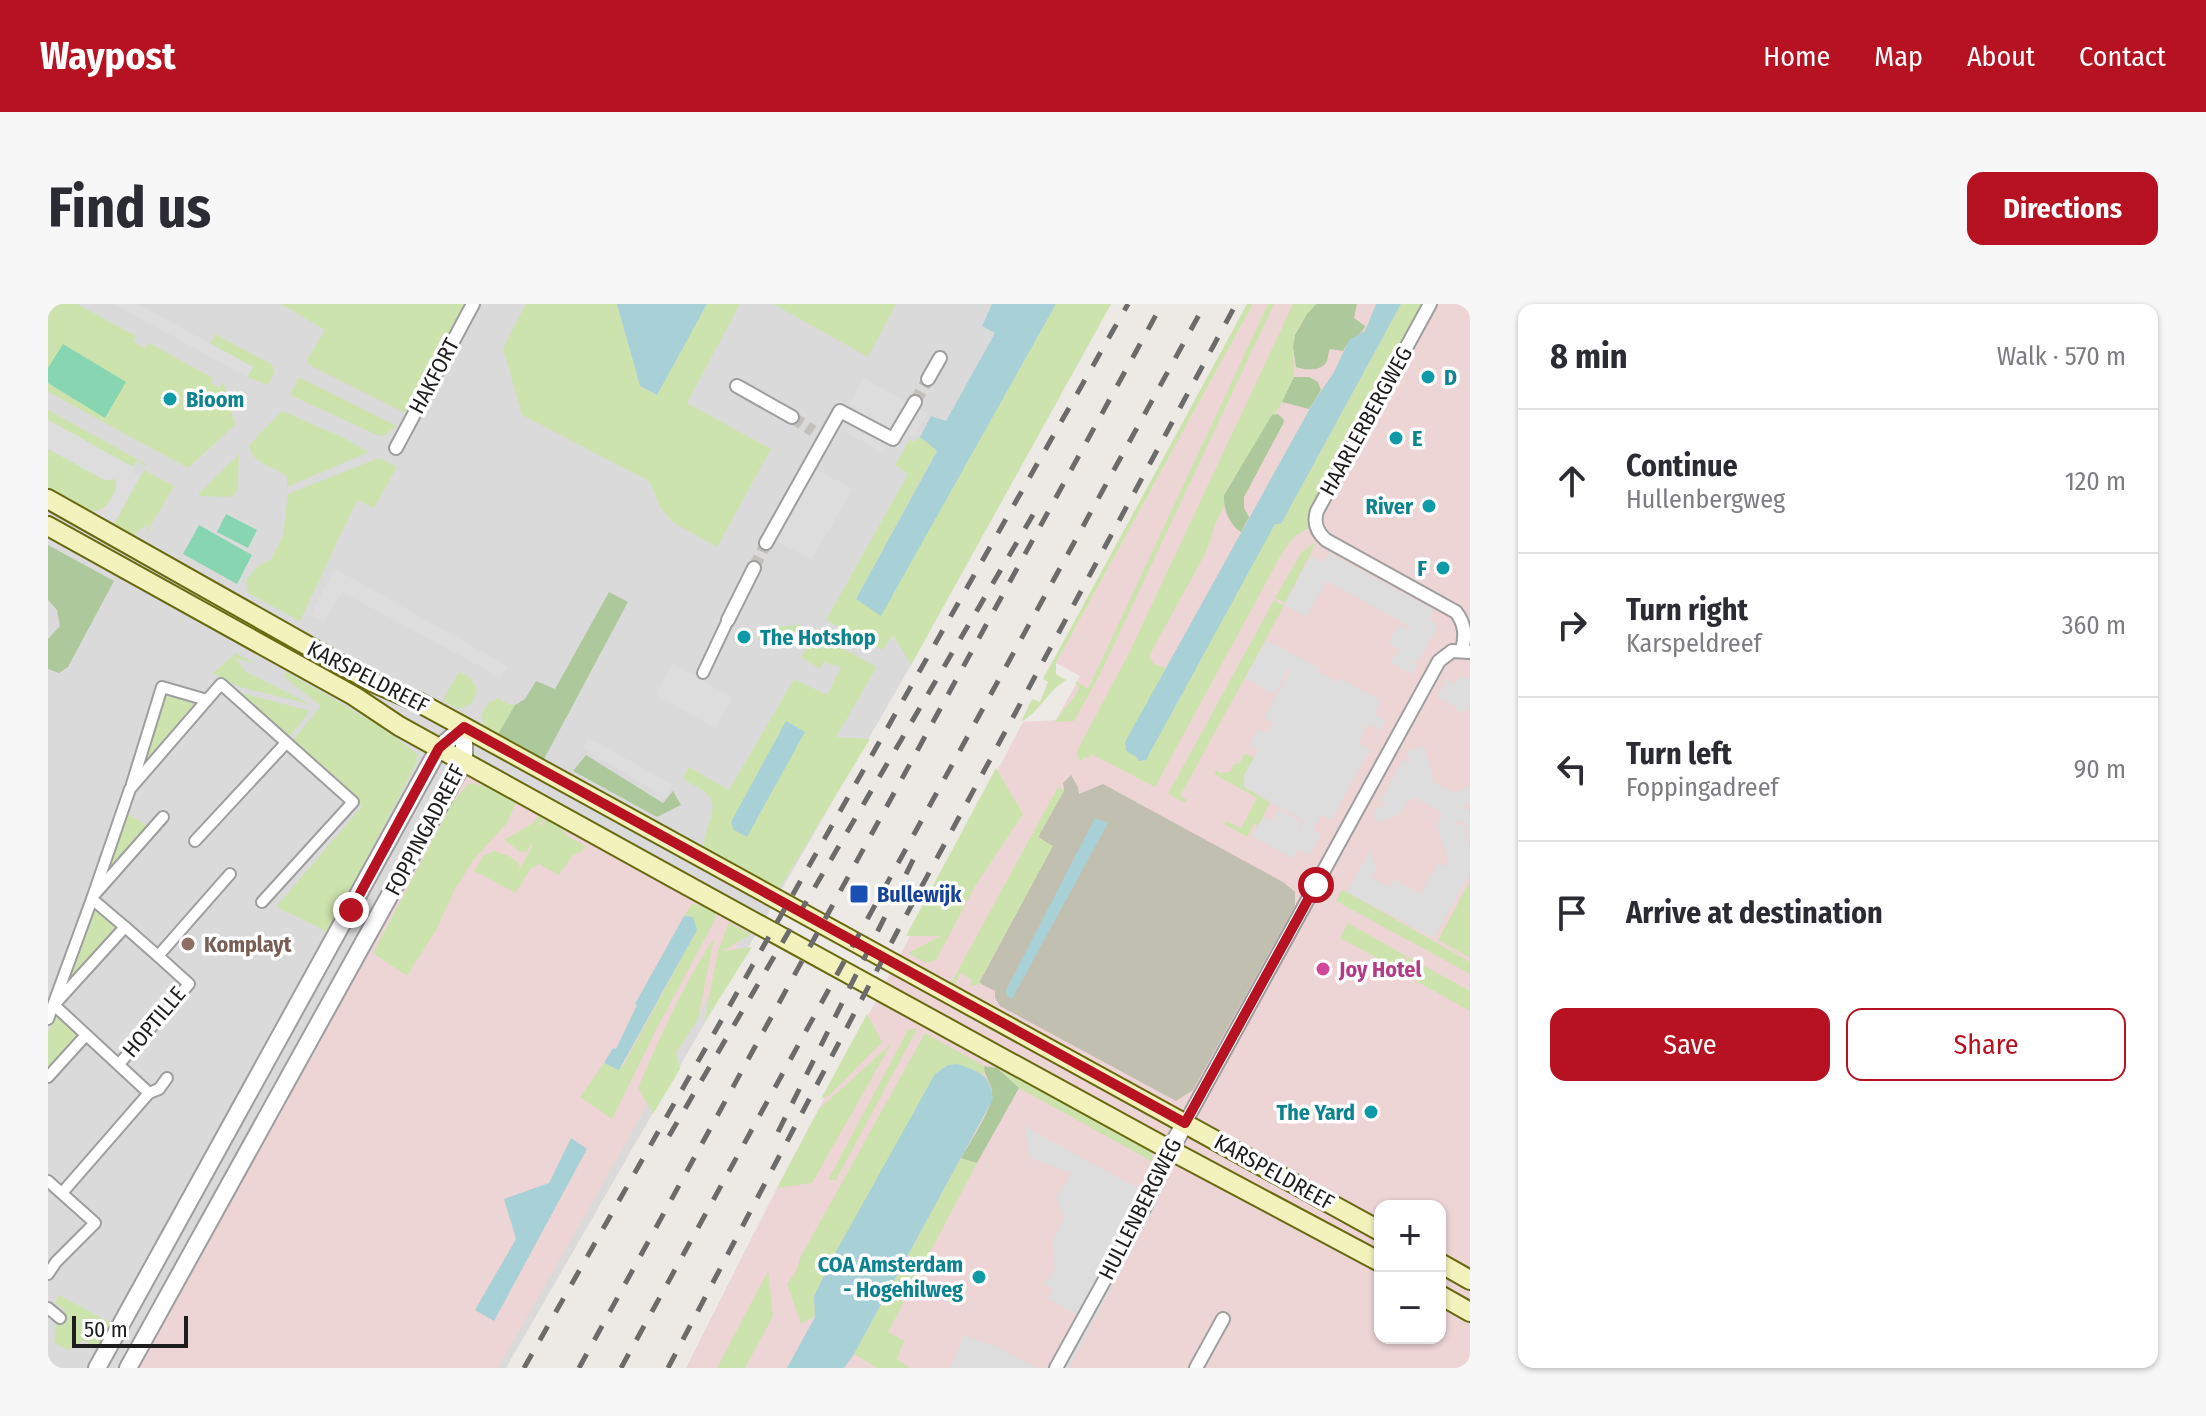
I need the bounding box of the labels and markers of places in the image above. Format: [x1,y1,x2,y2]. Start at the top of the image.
place label: D [1444,364,1457,391]
marker: D [1419,368,1437,386]
place label: Bioom [186,386,244,413]
marker: Bioom [161,390,179,408]
place label: E [1412,425,1422,451]
marker: E [1387,429,1405,447]
place label: River [1366,493,1414,520]
marker: River [1420,497,1438,515]
place label: F [1417,555,1427,582]
marker: F [1434,559,1452,577]
place label: The Hotshop [760,624,876,651]
marker: The Hotshop [735,628,753,646]
place label: Bullewijk [877,881,962,908]
marker: Bullewijk [848,883,870,905]
place label: Komplayt [204,931,292,958]
marker: Komplayt [179,935,197,953]
place label: Joy Hotel [1338,956,1422,983]
marker: Joy Hotel [1314,960,1332,978]
place label: The Yard [1277,1099,1355,1126]
marker: The Yard [1362,1103,1380,1121]
place label: COA Amsterdam - Hogehilweg [818,1251,963,1303]
marker: COA Amsterdam - Hogehilweg [970,1268,988,1286]

